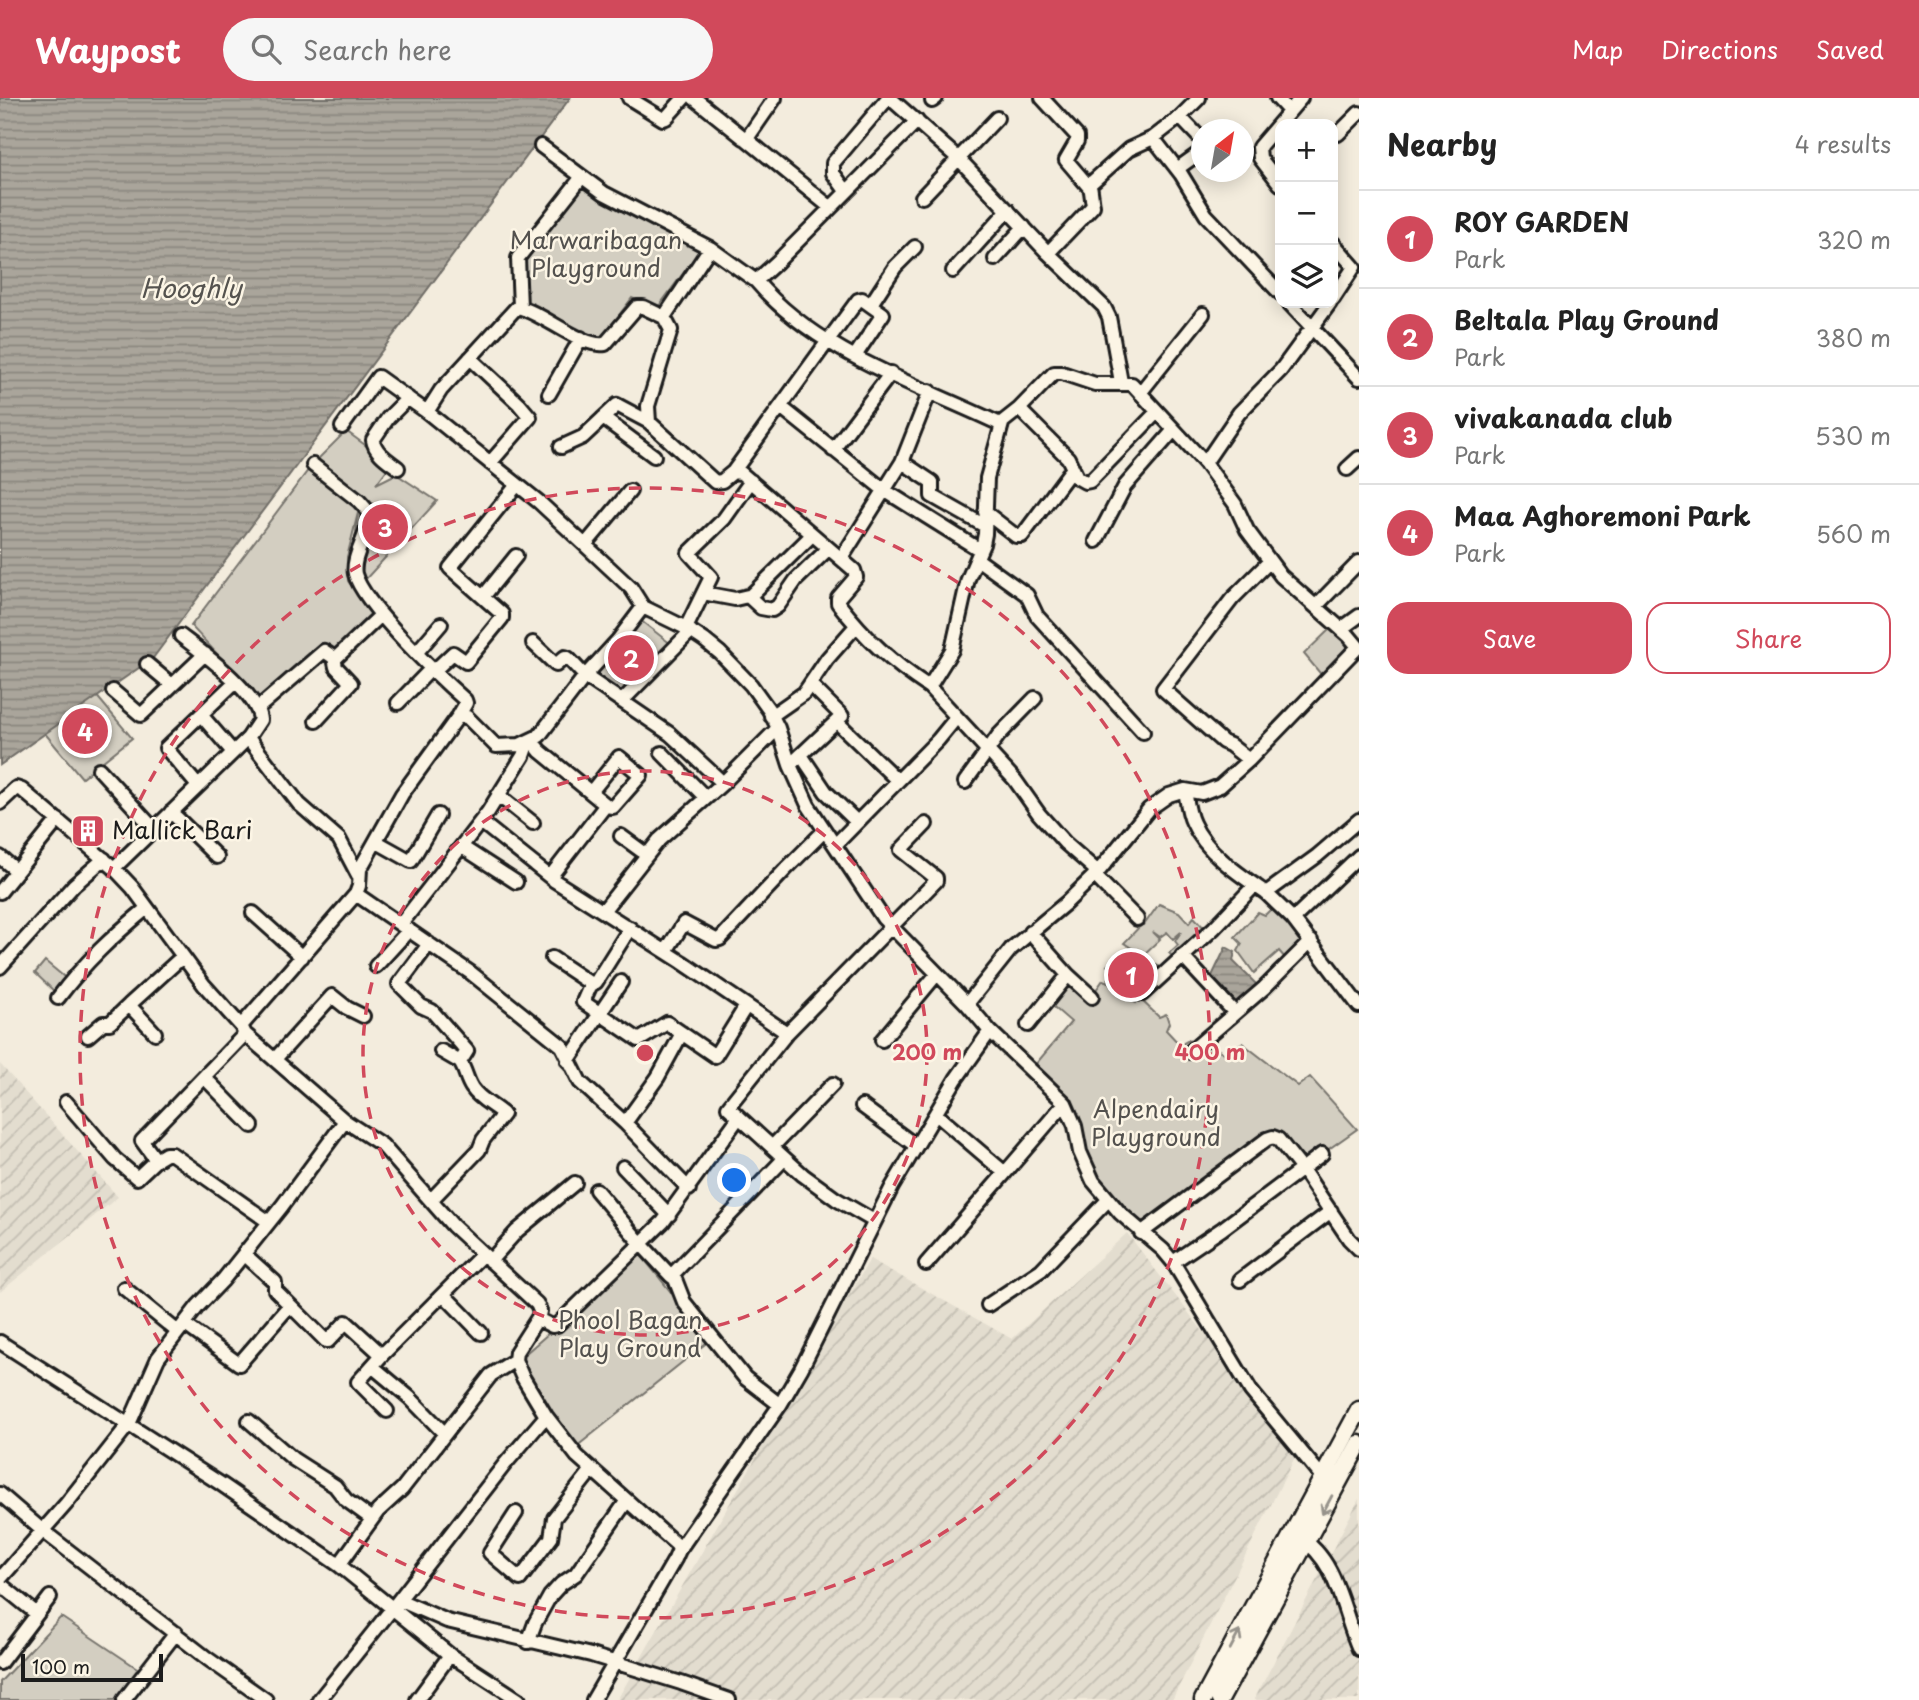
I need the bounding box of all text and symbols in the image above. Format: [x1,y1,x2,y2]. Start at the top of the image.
search box [223,18,713,81]
text: Waypost [35,24,181,74]
icon: search [247,30,285,68]
text: Search here [303,30,452,69]
text: Map [1572,31,1623,67]
text: Directions [1661,31,1778,67]
text: Saved [1816,31,1884,67]
north arrow [1191,119,1254,182]
map controls [1275,119,1338,308]
button: + [1275,119,1338,182]
text: Nearby [1387,121,1497,166]
text: 4 results [1795,126,1891,161]
button: − [1275,182,1338,245]
text: ROY GARDEN [1454,202,1629,241]
park label: Marwaribagan Playground [510,221,682,285]
text: 1 [1405,222,1416,257]
text: 320 m [1817,222,1891,257]
text: Park [1454,241,1505,276]
button: layers [1275,245,1338,308]
water label: Hooghly [140,268,244,307]
text: Beltala Play Ground [1454,300,1719,339]
text: 2 [1402,320,1418,355]
text: 380 m [1816,320,1891,355]
text: Park [1454,339,1505,374]
text: vivakanada club [1454,398,1673,437]
text: 3 [1402,418,1418,453]
text: 530 m [1815,418,1891,453]
text: Park [1454,437,1505,472]
text: Maa Aghoremoni Park [1454,496,1751,535]
pin: 3 [362,501,408,553]
text: 4 [1402,516,1418,551]
text: 560 m [1816,516,1891,551]
text: Park [1454,535,1505,570]
button: Save [1387,602,1632,674]
button: Share [1646,602,1891,674]
pin: 2 [608,632,654,684]
pin: 4 [62,705,108,757]
place label: Mallick Bari [112,811,252,847]
building icon: Mallick Bari [69,812,107,850]
pin: 1 [1108,949,1154,1001]
text: 200 m [892,1035,962,1067]
text: 400 m [1175,1035,1245,1067]
centre of rings [633,1041,657,1065]
park label: Alpendairy Playground [1091,1090,1221,1154]
your location [717,1163,751,1197]
park label: Phool Bagan Play Ground [558,1301,702,1365]
one-way arrow [1320,1494,1334,1514]
one-way arrow [1229,1630,1243,1651]
scale bar [21,1651,163,1683]
text: 100 m [32,1652,90,1680]

